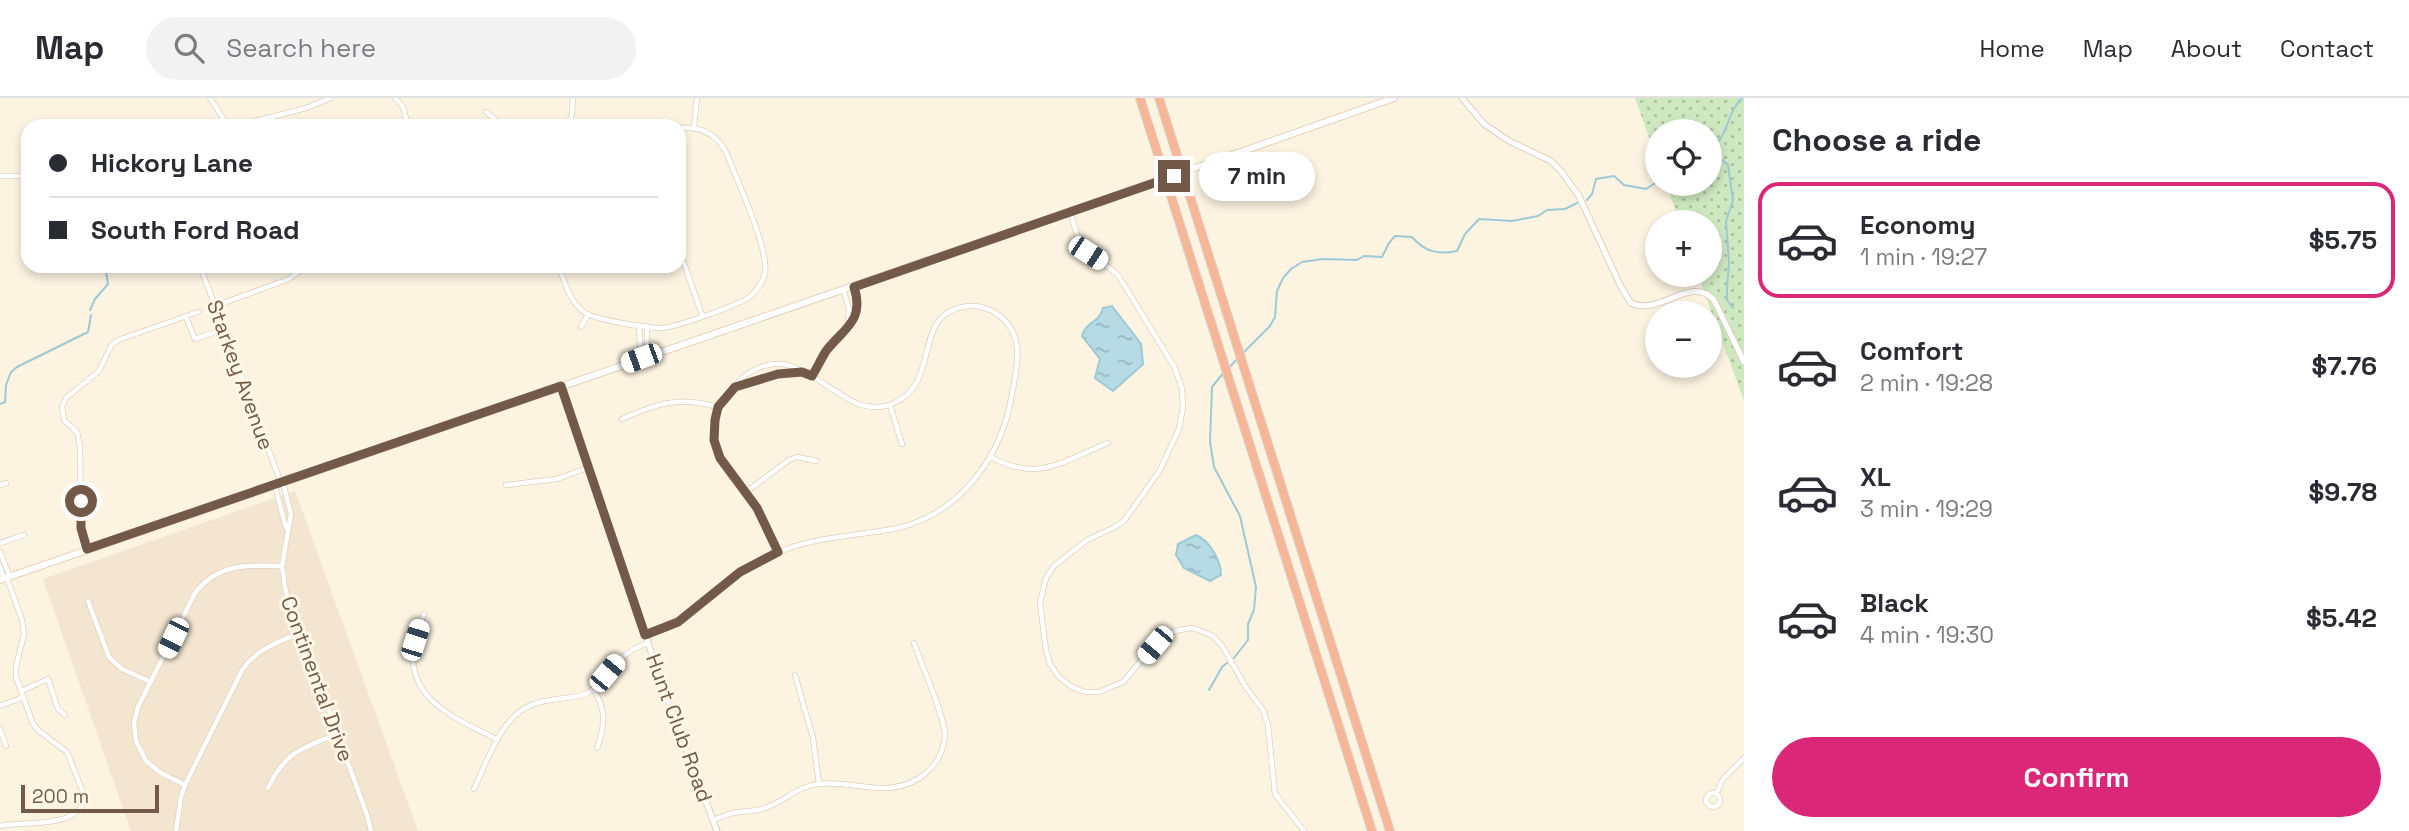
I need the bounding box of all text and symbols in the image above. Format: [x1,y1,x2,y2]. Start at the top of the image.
search box [146,17,636,80]
text: Map [35,27,104,69]
icon: search [170,29,208,67]
text: Search here [226,31,376,65]
text: Home [1979,33,2045,64]
text: Map [2083,33,2133,64]
text: About [2171,33,2242,64]
text: Contact [2280,33,2374,64]
map controls [1645,119,1722,378]
button: locate [1645,119,1722,196]
text: Choose a ride [1772,120,1982,160]
text: Hickory Lane [91,146,253,180]
callout: 7 min [1198,152,1314,200]
route end [1158,160,1190,192]
text: 7 min [1228,161,1286,191]
text: Economy [1860,208,1976,242]
icon: car [1776,209,1839,272]
button: + [1645,210,1722,287]
text: South Ford Road [91,213,300,247]
text: $5.75 [2309,223,2377,257]
car [1065,233,1112,273]
text: 1 min · 19:27 [1860,242,1987,272]
street label: Starkey Avenue [201,296,280,454]
button: − [1645,301,1722,378]
text: Comfort [1860,334,1963,368]
icon: car [1776,335,1839,398]
car [618,341,665,375]
text: $7.76 [2311,349,2377,383]
text: 2 min · 19:28 [1860,368,1993,398]
text: XL [1860,460,1891,494]
icon: car [1776,461,1839,524]
text: $9.78 [2309,475,2377,509]
route start [65,485,97,517]
text: 3 min · 19:29 [1860,494,1993,524]
text: Black [1860,586,1929,620]
icon: car [1776,587,1839,650]
street label: Continental Drive [275,592,360,765]
text: $5.42 [2306,601,2377,635]
car [155,615,192,661]
car [399,617,432,663]
text: 4 min · 19:30 [1860,620,1994,650]
car [1134,622,1177,668]
car [586,650,629,696]
street label: Hunt Club Road [640,650,719,806]
button: Confirm [1772,737,2381,817]
scale bar [21,782,159,814]
text: 200 m [32,784,89,809]

